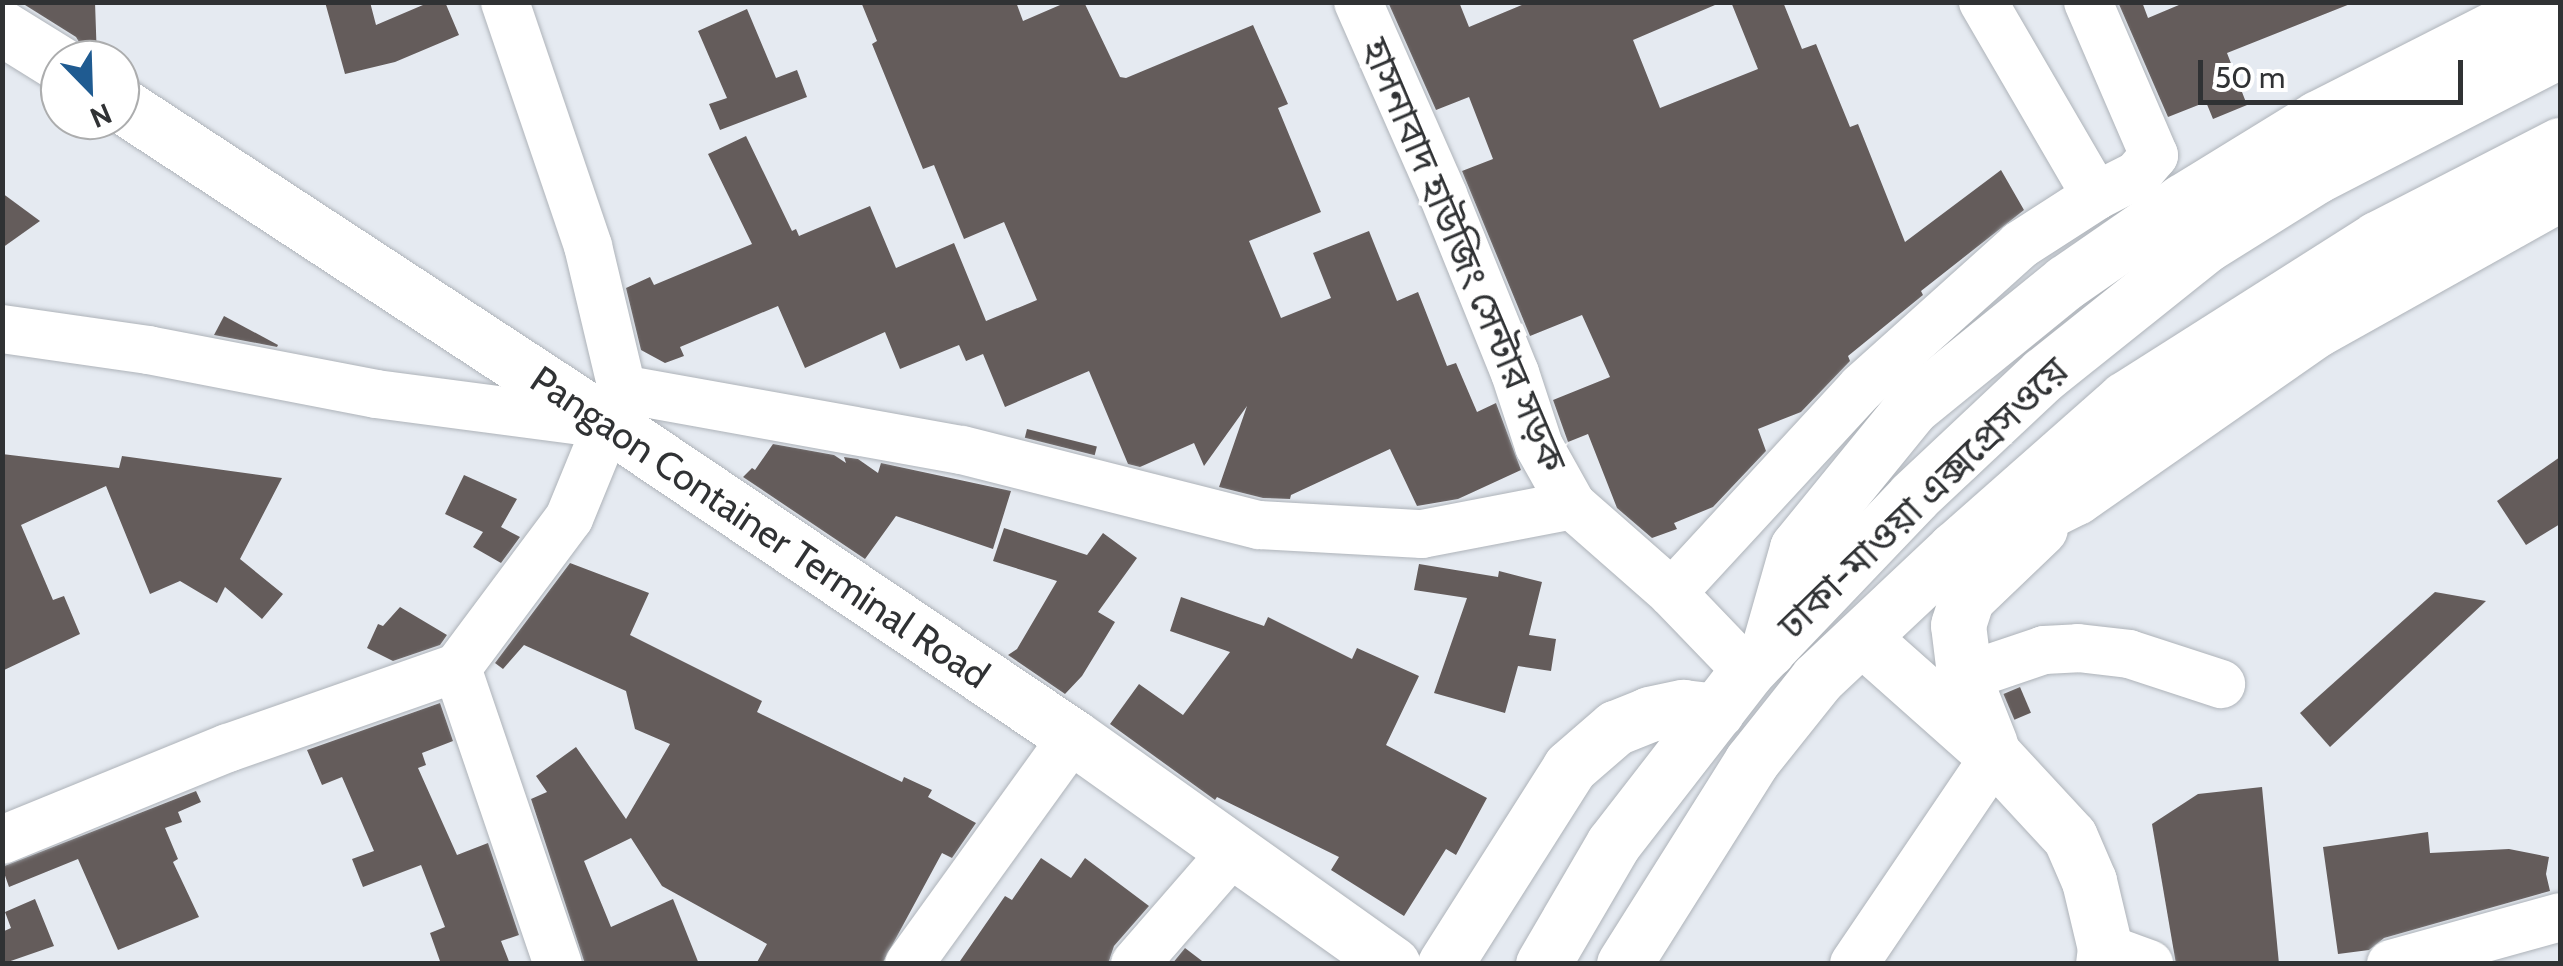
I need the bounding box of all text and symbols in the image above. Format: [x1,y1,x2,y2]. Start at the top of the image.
street label: হাসনাবাদ হাউজিং সেন্টার সড়ক [1352,31,1576,479]
north arrow [40,40,140,140]
scale bar [2203,40,2468,102]
text: 50 m [2215,59,2285,96]
text: N [85,96,117,135]
street label: ঢাকা-মাওয়া এক্সপ্রেসওয়ে [1769,348,2077,648]
street label: Pangaon Container Terminal Road [522,356,998,698]

